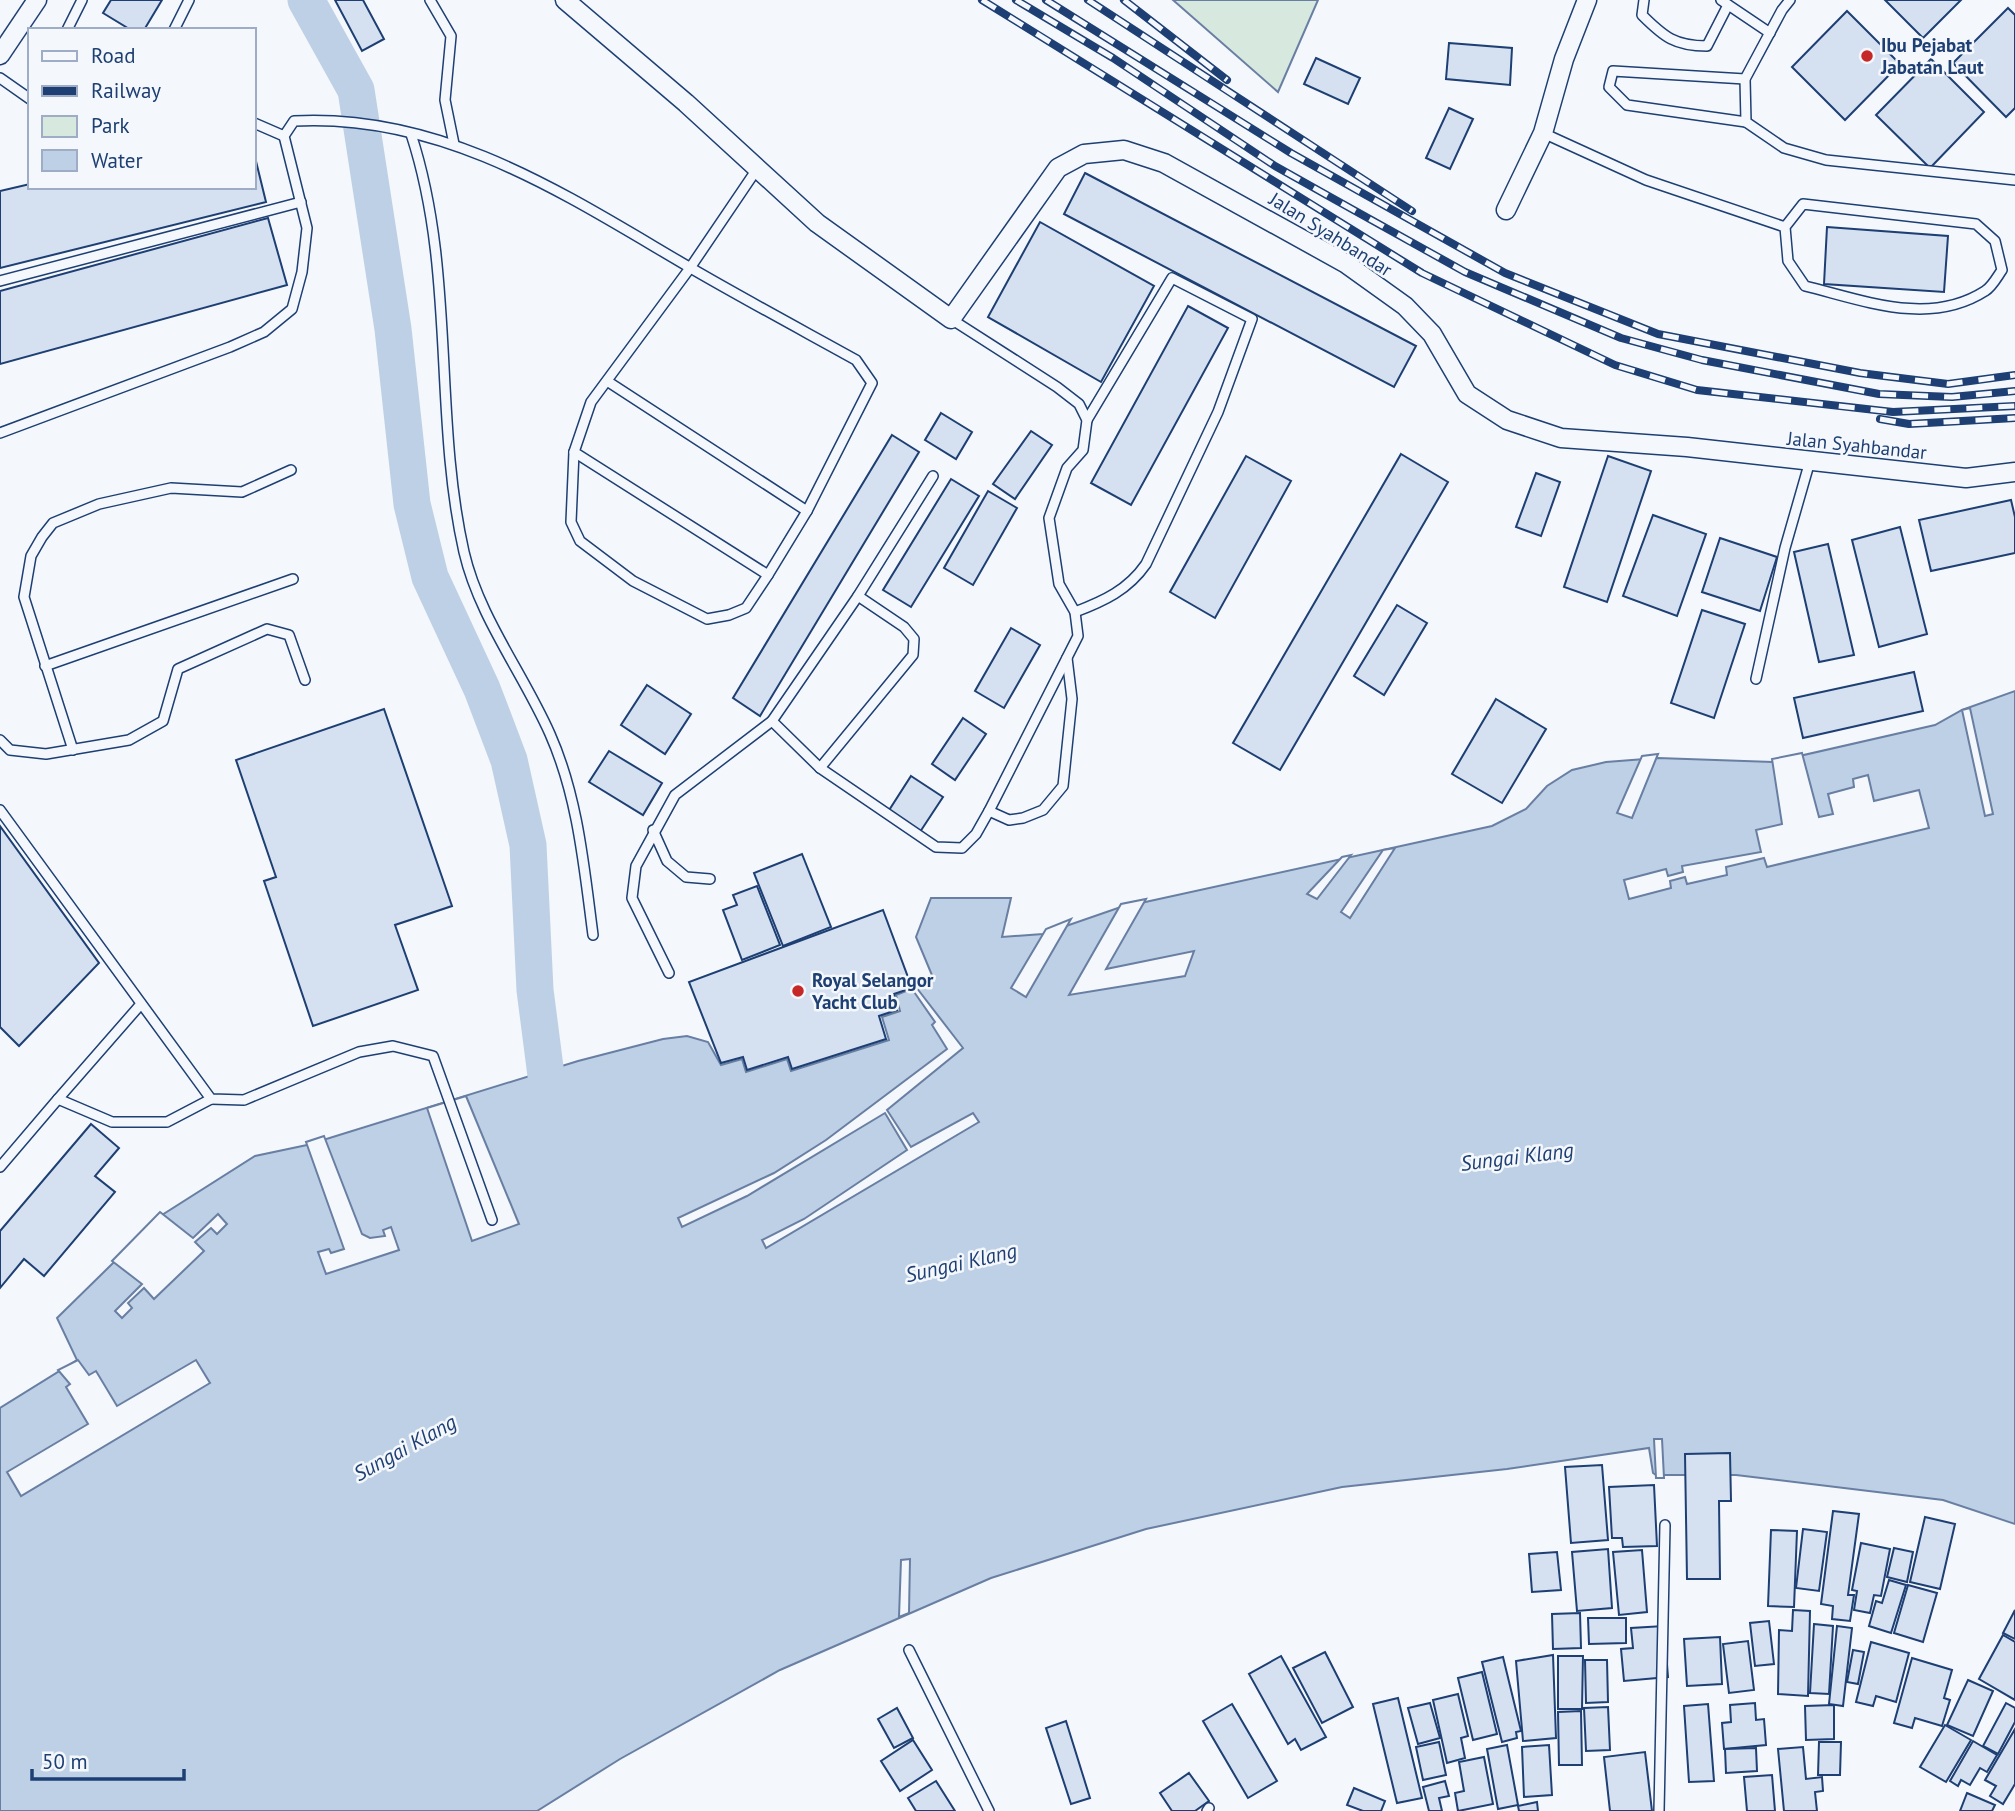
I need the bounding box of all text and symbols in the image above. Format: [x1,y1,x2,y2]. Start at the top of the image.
legend [28,28,256,189]
place label: Ibu Pejabat Jabatan Laut [1880,33,1984,79]
text: Road [91,42,135,69]
marker: Ibu Pejabat Jabatan Laut [1859,48,1875,64]
text: Railway [91,77,161,104]
text: Park [91,112,130,139]
text: Water [91,147,143,174]
street label: Jalan Syahbandar [1264,186,1397,282]
street label: Jalan Syahbandar [1785,426,1929,464]
place label: Royal Selangor Yacht Club [811,968,934,1014]
marker: Royal Selangor Yacht Club [790,983,806,999]
water label: Sungai Klang [1459,1136,1575,1177]
water label: Sungai Klang [902,1236,1020,1288]
water label: Sungai Klang [348,1408,461,1487]
scale bar [32,1738,184,1782]
text: 50 m [42,1748,88,1775]

